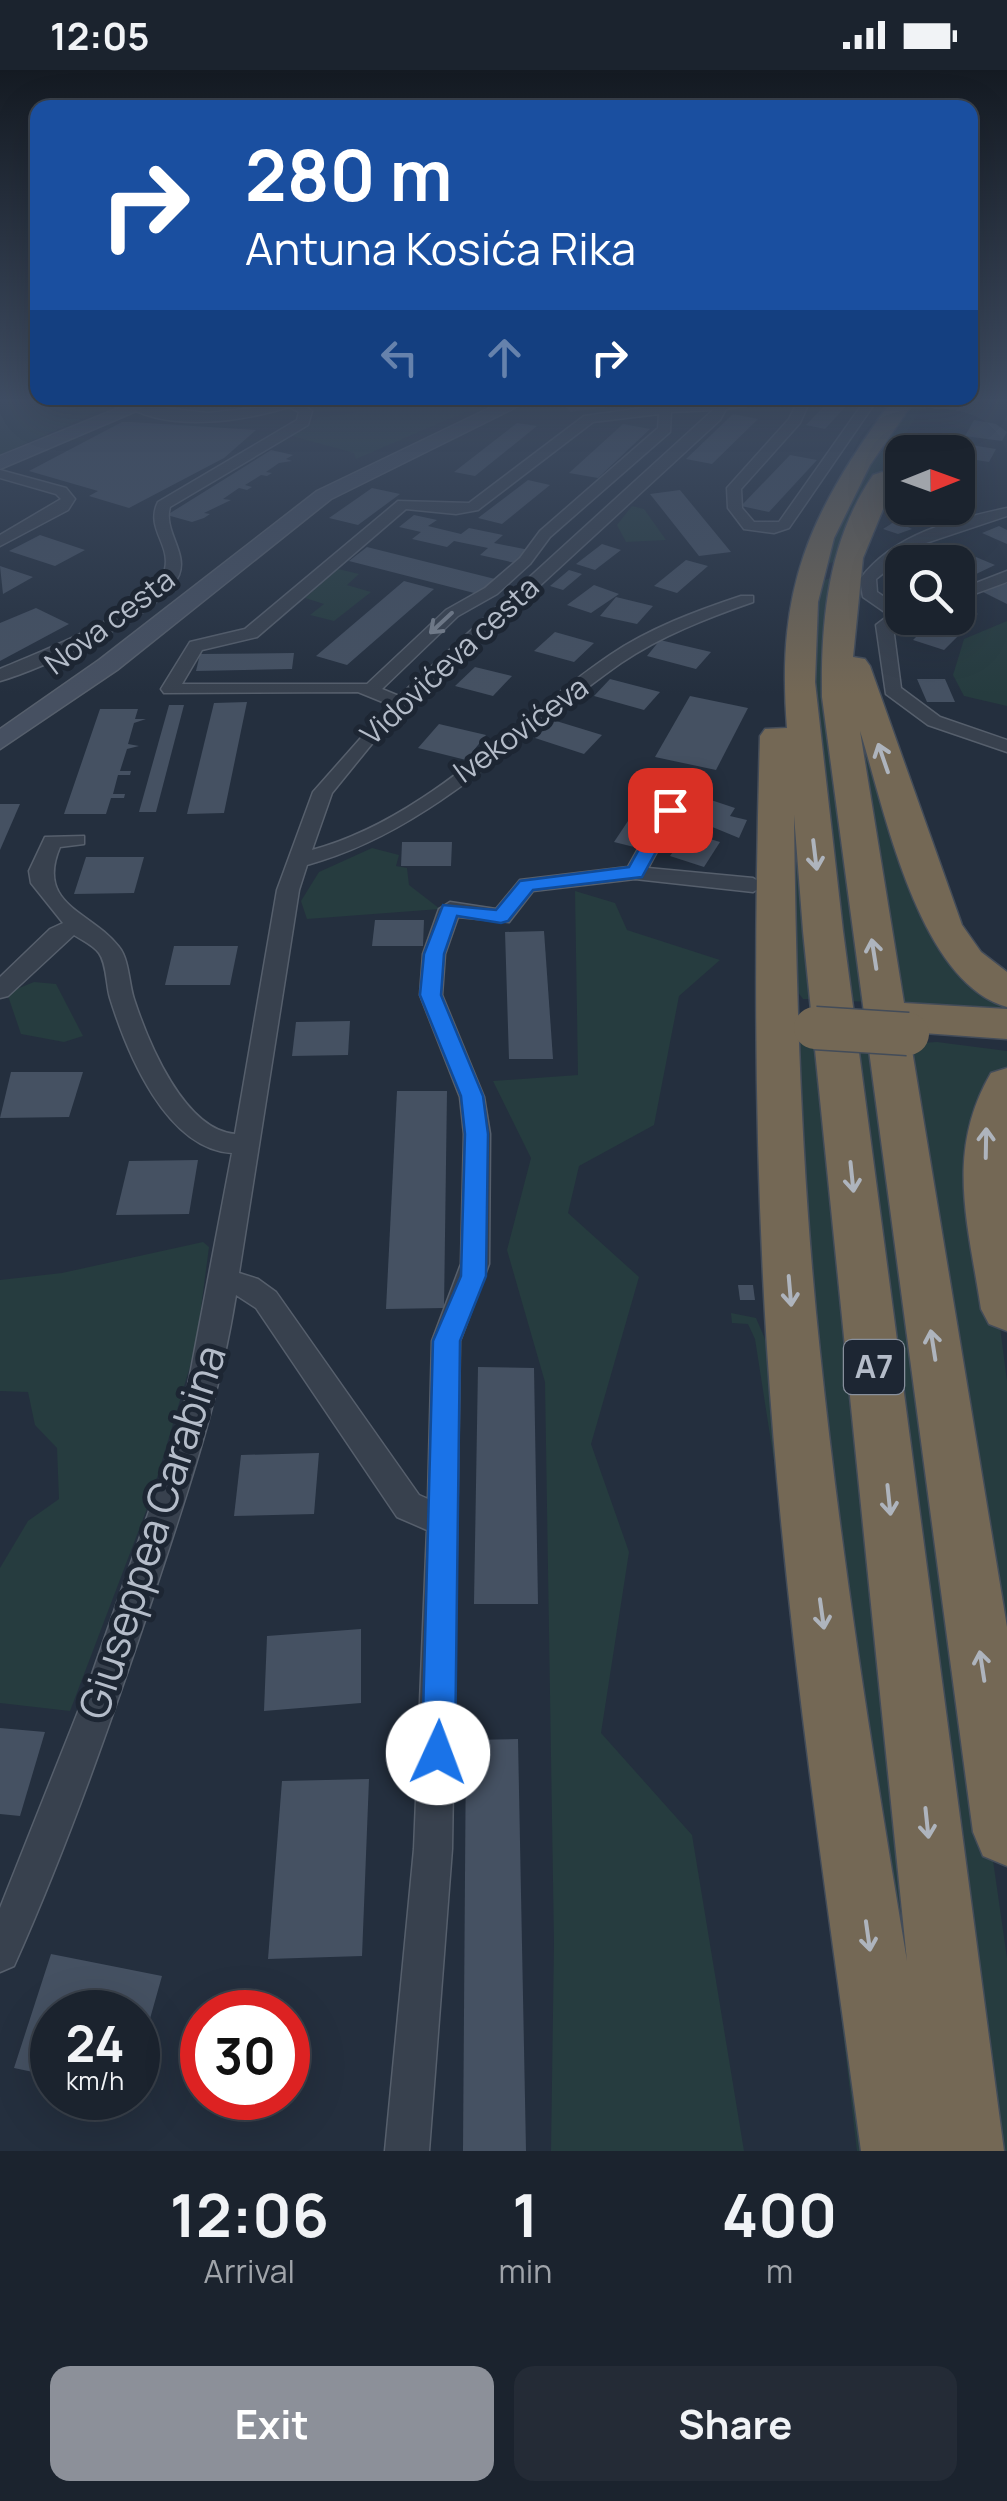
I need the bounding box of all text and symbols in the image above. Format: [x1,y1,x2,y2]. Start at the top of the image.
text: 12:05 [50,9,150,61]
text: 280 m [245,126,453,222]
icon: right [80,140,210,270]
text: Antuna Kosića Rika [245,217,636,279]
icon: left [372,330,427,385]
icon: ahead [477,330,532,385]
icon: right [582,330,637,385]
north arrow [885,435,975,525]
map controls [885,435,975,635]
button: search [885,545,975,635]
street label: Nova cesta [36,558,182,683]
street label: Vidovićeva cesta [351,567,547,753]
one-way arrow [429,611,454,634]
street label: Ivekovićeva [444,666,596,792]
one-way arrow [873,743,891,775]
pin [628,768,713,853]
icon: arrive [643,783,698,838]
one-way arrow [806,838,825,870]
one-way arrow [864,939,883,971]
one-way arrow [976,1127,996,1160]
one-way arrow [843,1161,862,1193]
one-way arrow [780,1275,799,1307]
one-way arrow [924,1329,942,1362]
street label: Giuseppea Carabina [63,1337,239,1726]
road number: A7 [844,1340,904,1394]
one-way arrow [880,1484,899,1516]
one-way arrow [814,1598,832,1630]
one-way arrow [972,1651,990,1683]
position arrow [386,1701,490,1805]
one-way arrow [918,1806,937,1839]
one-way arrow [860,1919,878,1952]
speed limit sign: 30 [180,1990,310,2120]
text: 24 [65,2009,125,2077]
text: km/h [66,2063,124,2098]
text: 12:06 [170,2173,329,2255]
text: 1 [512,2173,539,2255]
text: 400 [722,2173,837,2255]
text: Arrival [204,2249,295,2293]
text: min [499,2249,552,2293]
text: m [766,2249,793,2293]
button: Exit [50,2366,494,2481]
button: Share [514,2366,957,2481]

